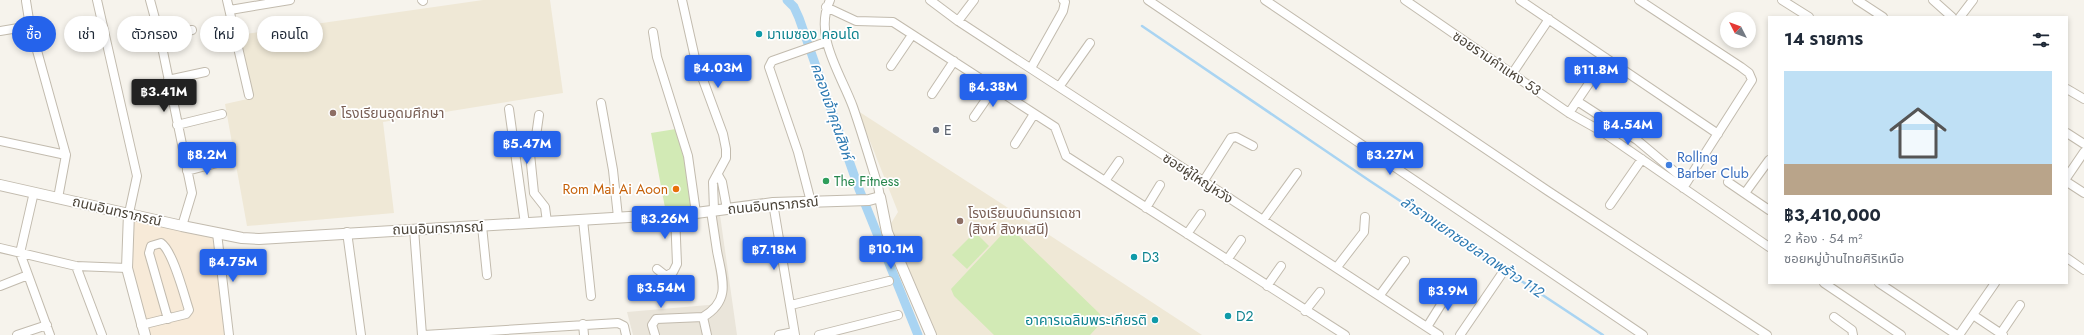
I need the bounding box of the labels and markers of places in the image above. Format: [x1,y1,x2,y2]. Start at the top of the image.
place label: มาเมซอง คอนโด [767,24,860,44]
marker: มาเมซอง คอนโด [754,29,764,39]
pin: ฿4.03M [685,55,751,89]
pin: ฿11.8M [1563,57,1629,91]
pin: ฿4.38M [960,74,1026,108]
pin: ฿3.41M [131,79,197,113]
place label: โรงเรียนอุดมศึกษา [341,103,444,123]
marker: โรงเรียนอุดมศึกษา [328,108,338,118]
pin: ฿4.54M [1595,112,1661,146]
place label: E [944,120,952,140]
marker: E [931,125,941,135]
pin: ฿5.47M [494,131,560,165]
pin: ฿8.2M [179,142,235,176]
pin: ฿3.27M [1357,142,1423,176]
place label: Rolling Barber Club [1677,147,1749,183]
marker: Rolling Barber Club [1664,160,1674,170]
place label: The Fitness [834,171,899,191]
marker: The Fitness [821,176,831,186]
place label: Rom Mai Ai Aoon [563,179,668,199]
marker: Rom Mai Ai Aoon [671,184,681,194]
place label: โรงเรียนบดินทรเดชา (สิงห์ สิงหเสนี) [968,203,1081,239]
pin: ฿3.26M [632,206,698,240]
marker: โรงเรียนบดินทรเดชา (สิงห์ สิงหเสนี) [955,216,965,226]
pin: ฿10.1M [858,236,924,270]
pin: ฿7.18M [741,237,807,271]
place label: D3 [1142,247,1160,267]
pin: ฿4.75M [200,249,266,283]
marker: D3 [1129,252,1139,262]
pin: ฿3.54M [628,275,694,309]
pin: ฿3.9M [1420,278,1476,312]
place label: D2 [1236,306,1254,326]
place label: อาคารเฉลิมพระเกียรติ [1025,310,1147,330]
marker: D2 [1223,311,1233,321]
marker: อาคารเฉลิมพระเกียรติ [1150,315,1160,325]

